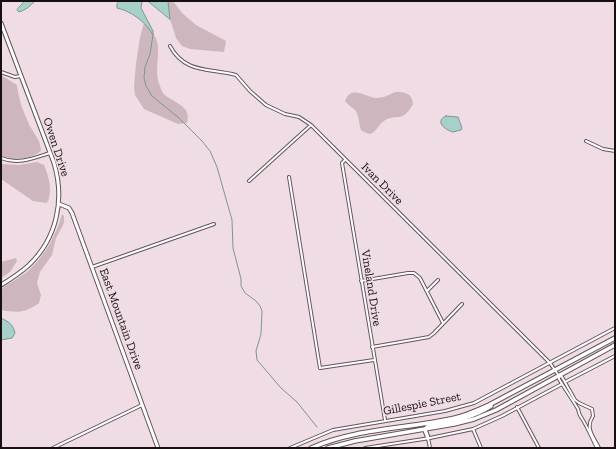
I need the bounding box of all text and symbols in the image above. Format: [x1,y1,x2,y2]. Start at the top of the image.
street label: Owen Drive [40,116,72,178]
street label: Ivan Drive [358,160,406,208]
street label: Vineland Drive [358,249,384,327]
street label: East Mountain Drive [96,266,146,372]
street label: Gillespie Street [382,389,462,419]

